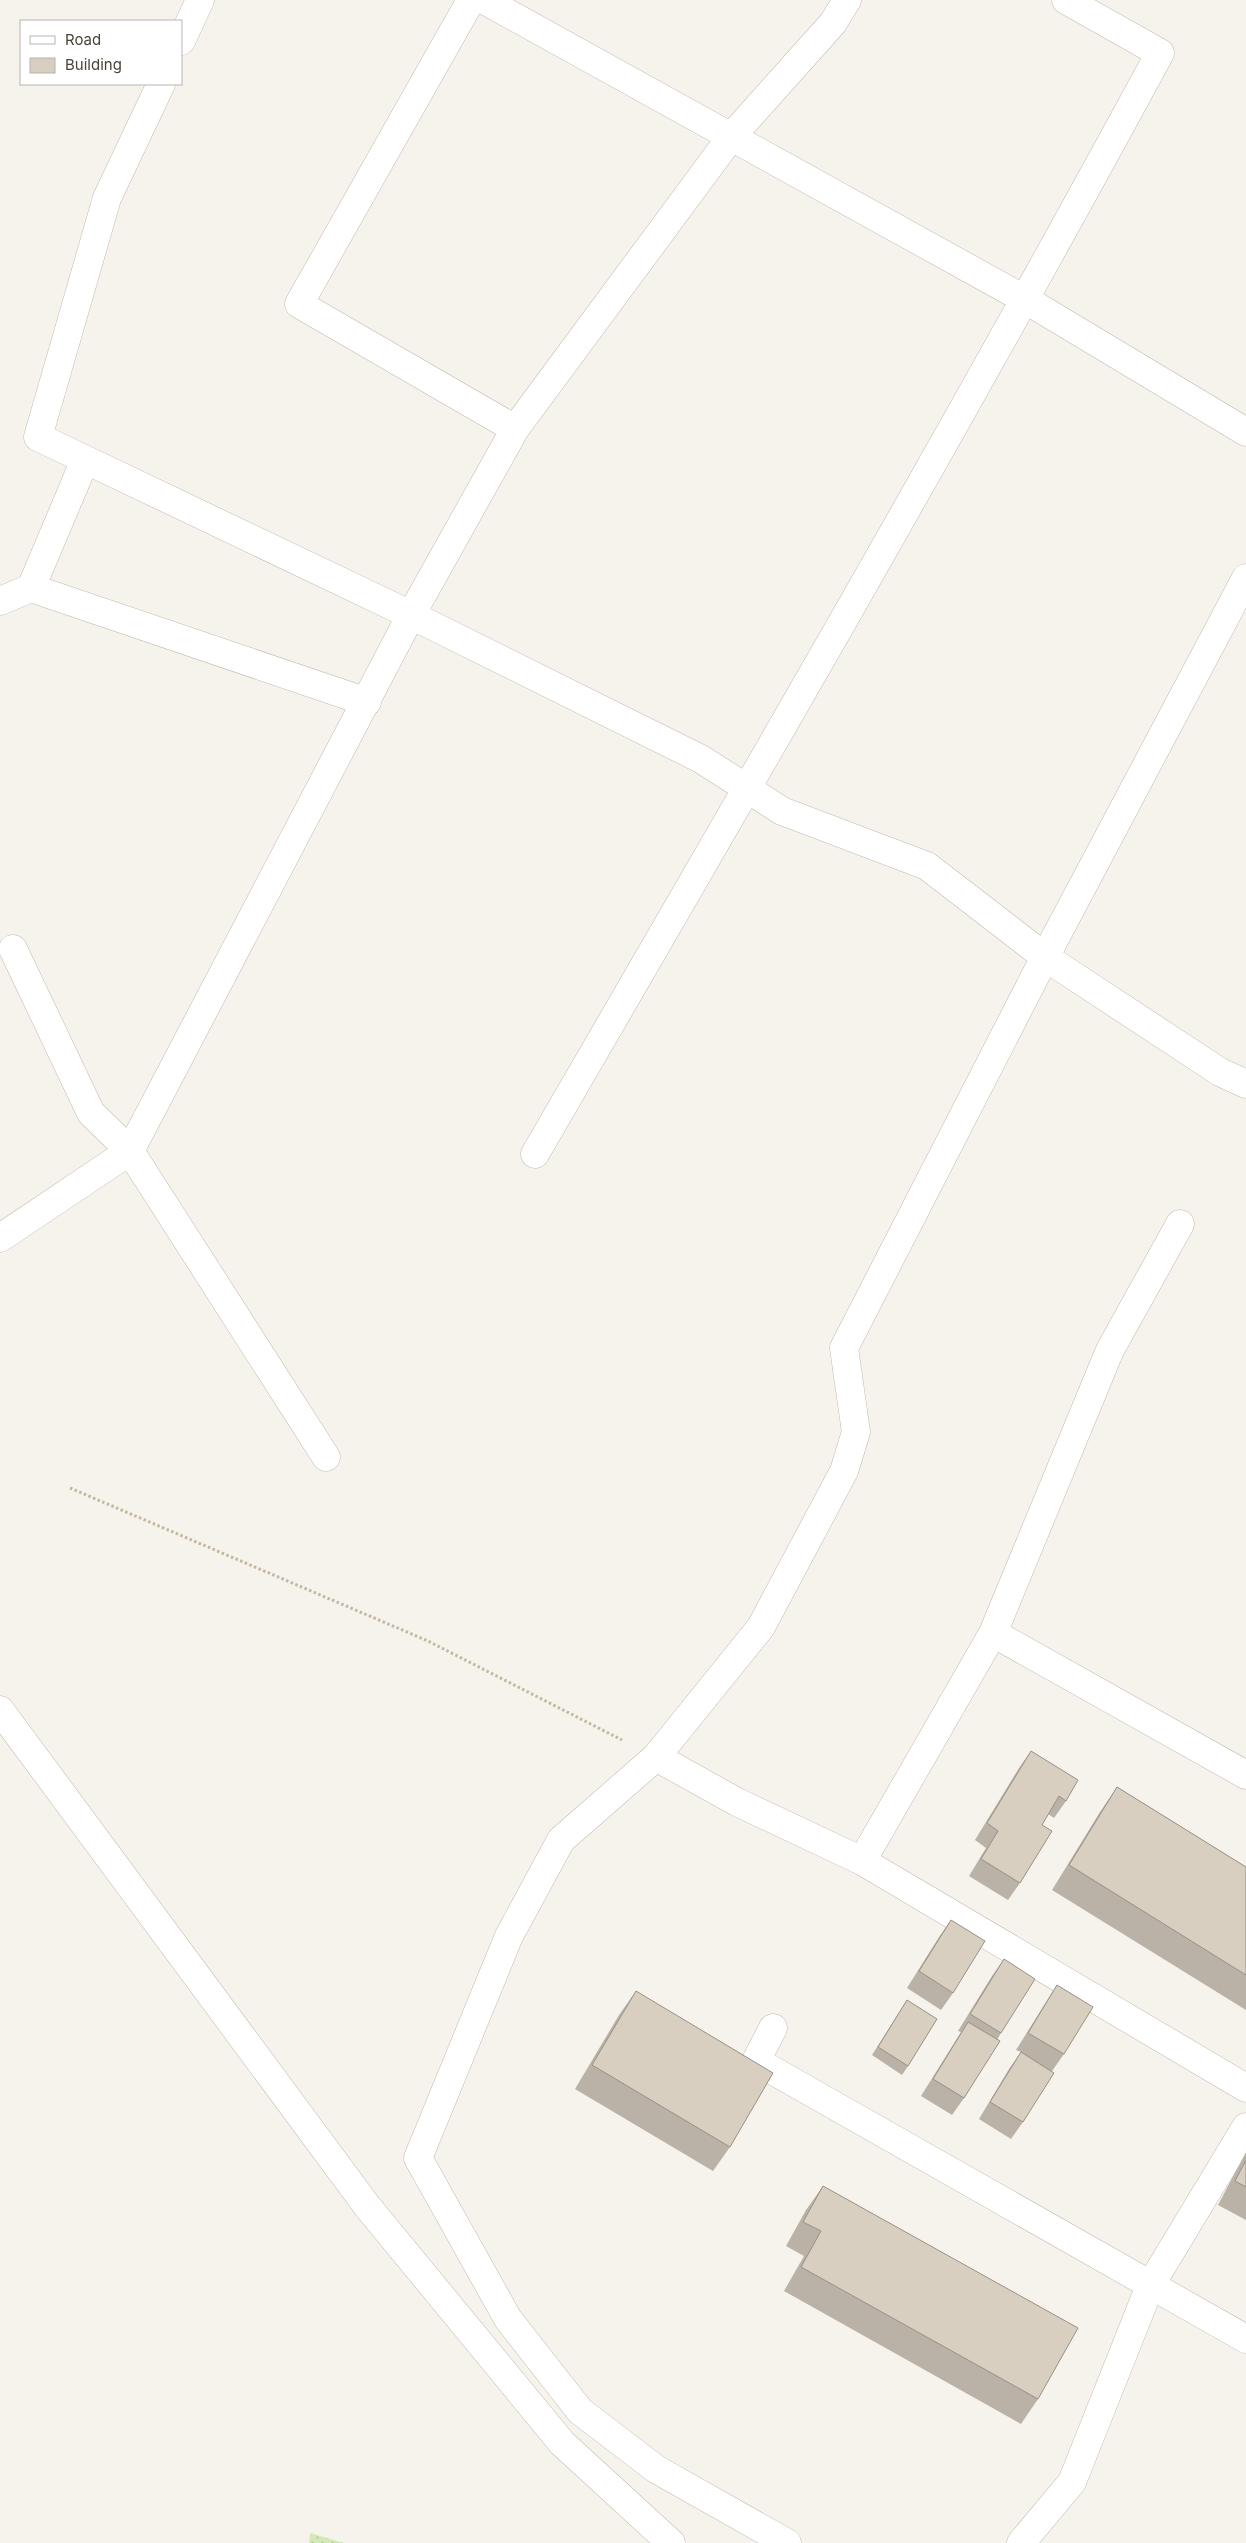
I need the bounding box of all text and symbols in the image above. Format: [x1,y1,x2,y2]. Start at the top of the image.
legend [20,20,182,85]
text: Road [65,30,101,49]
text: Building [65,55,122,74]

